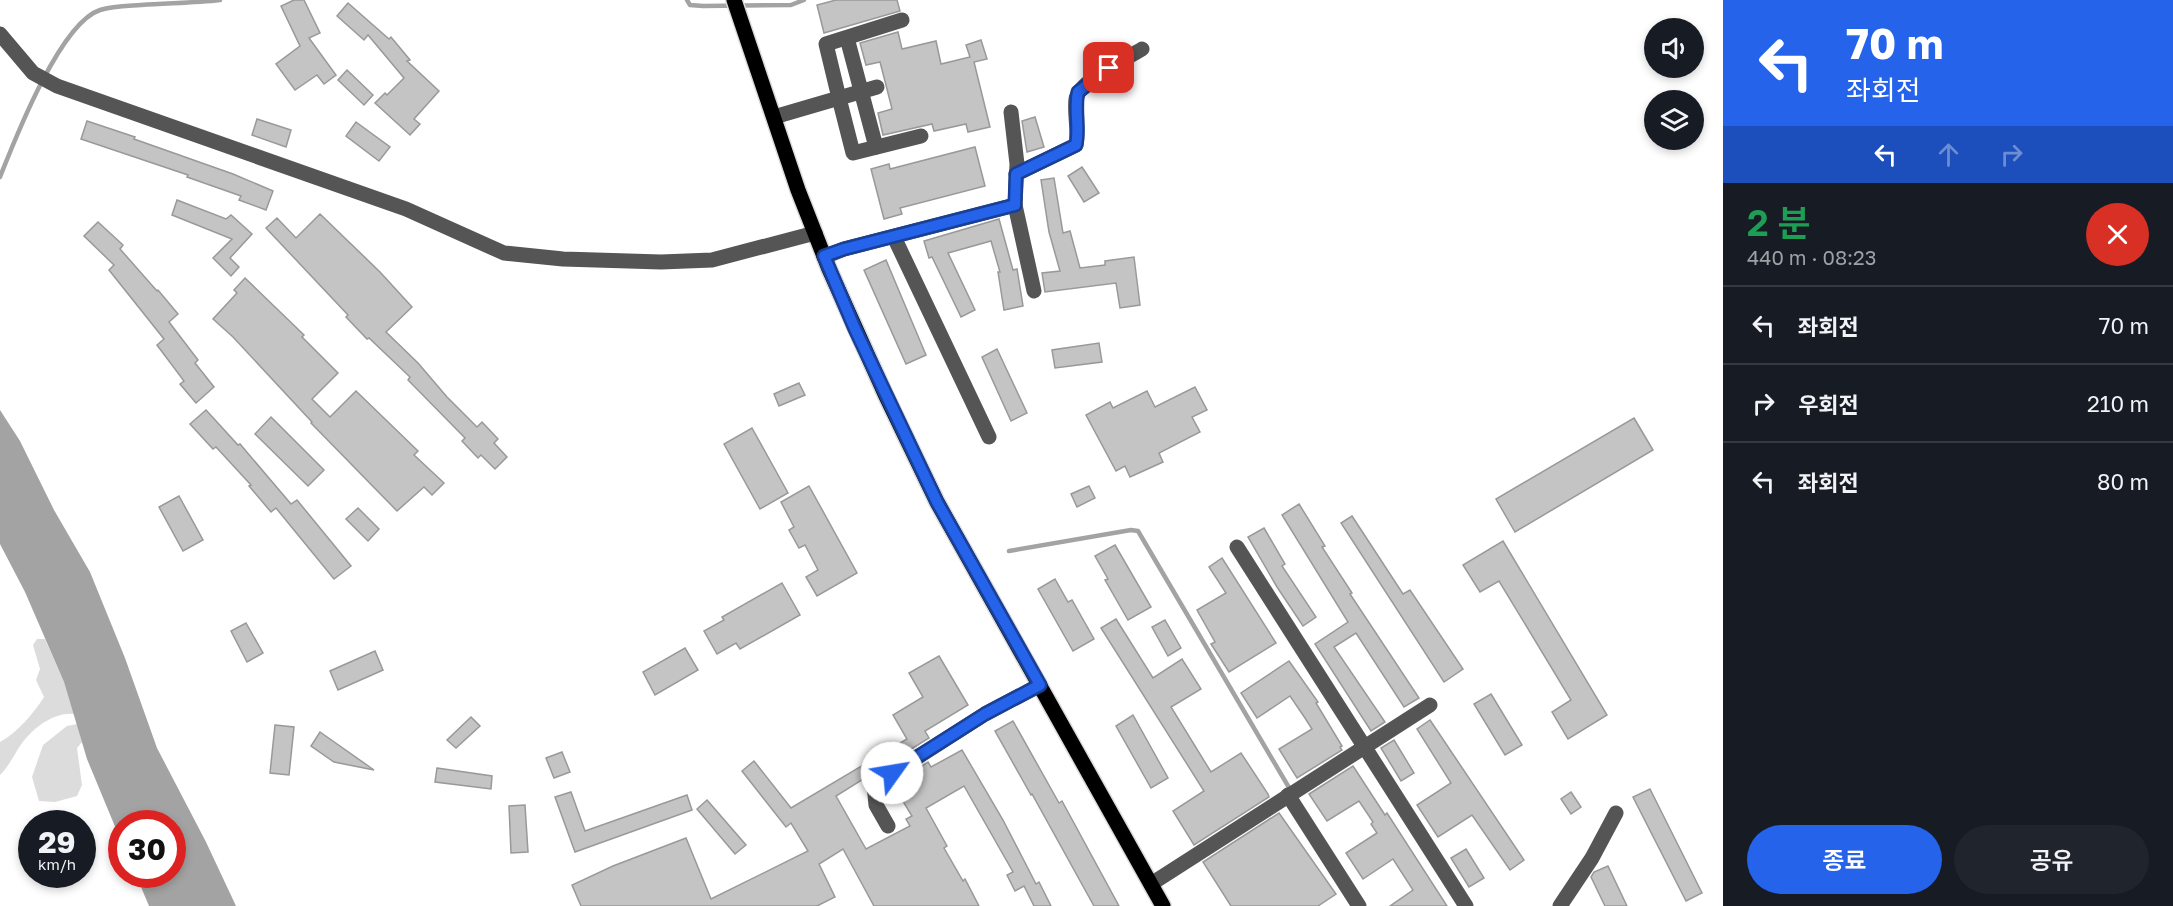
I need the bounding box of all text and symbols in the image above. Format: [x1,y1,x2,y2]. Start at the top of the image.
map controls [1644,18,1704,150]
button: sound [1644,18,1704,78]
text: 70 m [1846,18,1943,68]
icon: left [1747,24,1825,102]
pin [1083,42,1134,93]
icon: arrive [1092,51,1125,84]
text: 좌회전 [1846,74,1921,106]
button: layers [1644,90,1704,150]
icon: left [1869,138,1902,171]
icon: ahead [1932,138,1965,171]
icon: right [1995,138,2028,171]
text: 2 분 [1747,201,1811,244]
button: close [2086,203,2149,266]
text: 440 m · 08:23 [1747,245,1876,269]
icon: left [1747,309,1780,342]
text: 70 m [2099,312,2149,339]
text: 좌회전 [1798,313,1859,340]
icon: right [1747,387,1780,420]
text: 210 m [2087,390,2149,417]
text: 우회전 [1798,391,1859,418]
icon: left [1747,465,1780,498]
text: 80 m [2097,468,2149,495]
text: 좌회전 [1798,469,1859,496]
position arrow [860,741,924,805]
speed limit sign: 30 [108,810,186,888]
text: 29 [38,824,76,860]
button: 종료 [1747,825,1942,894]
button: 공유 [1954,825,2149,894]
text: km/h [38,855,76,873]

